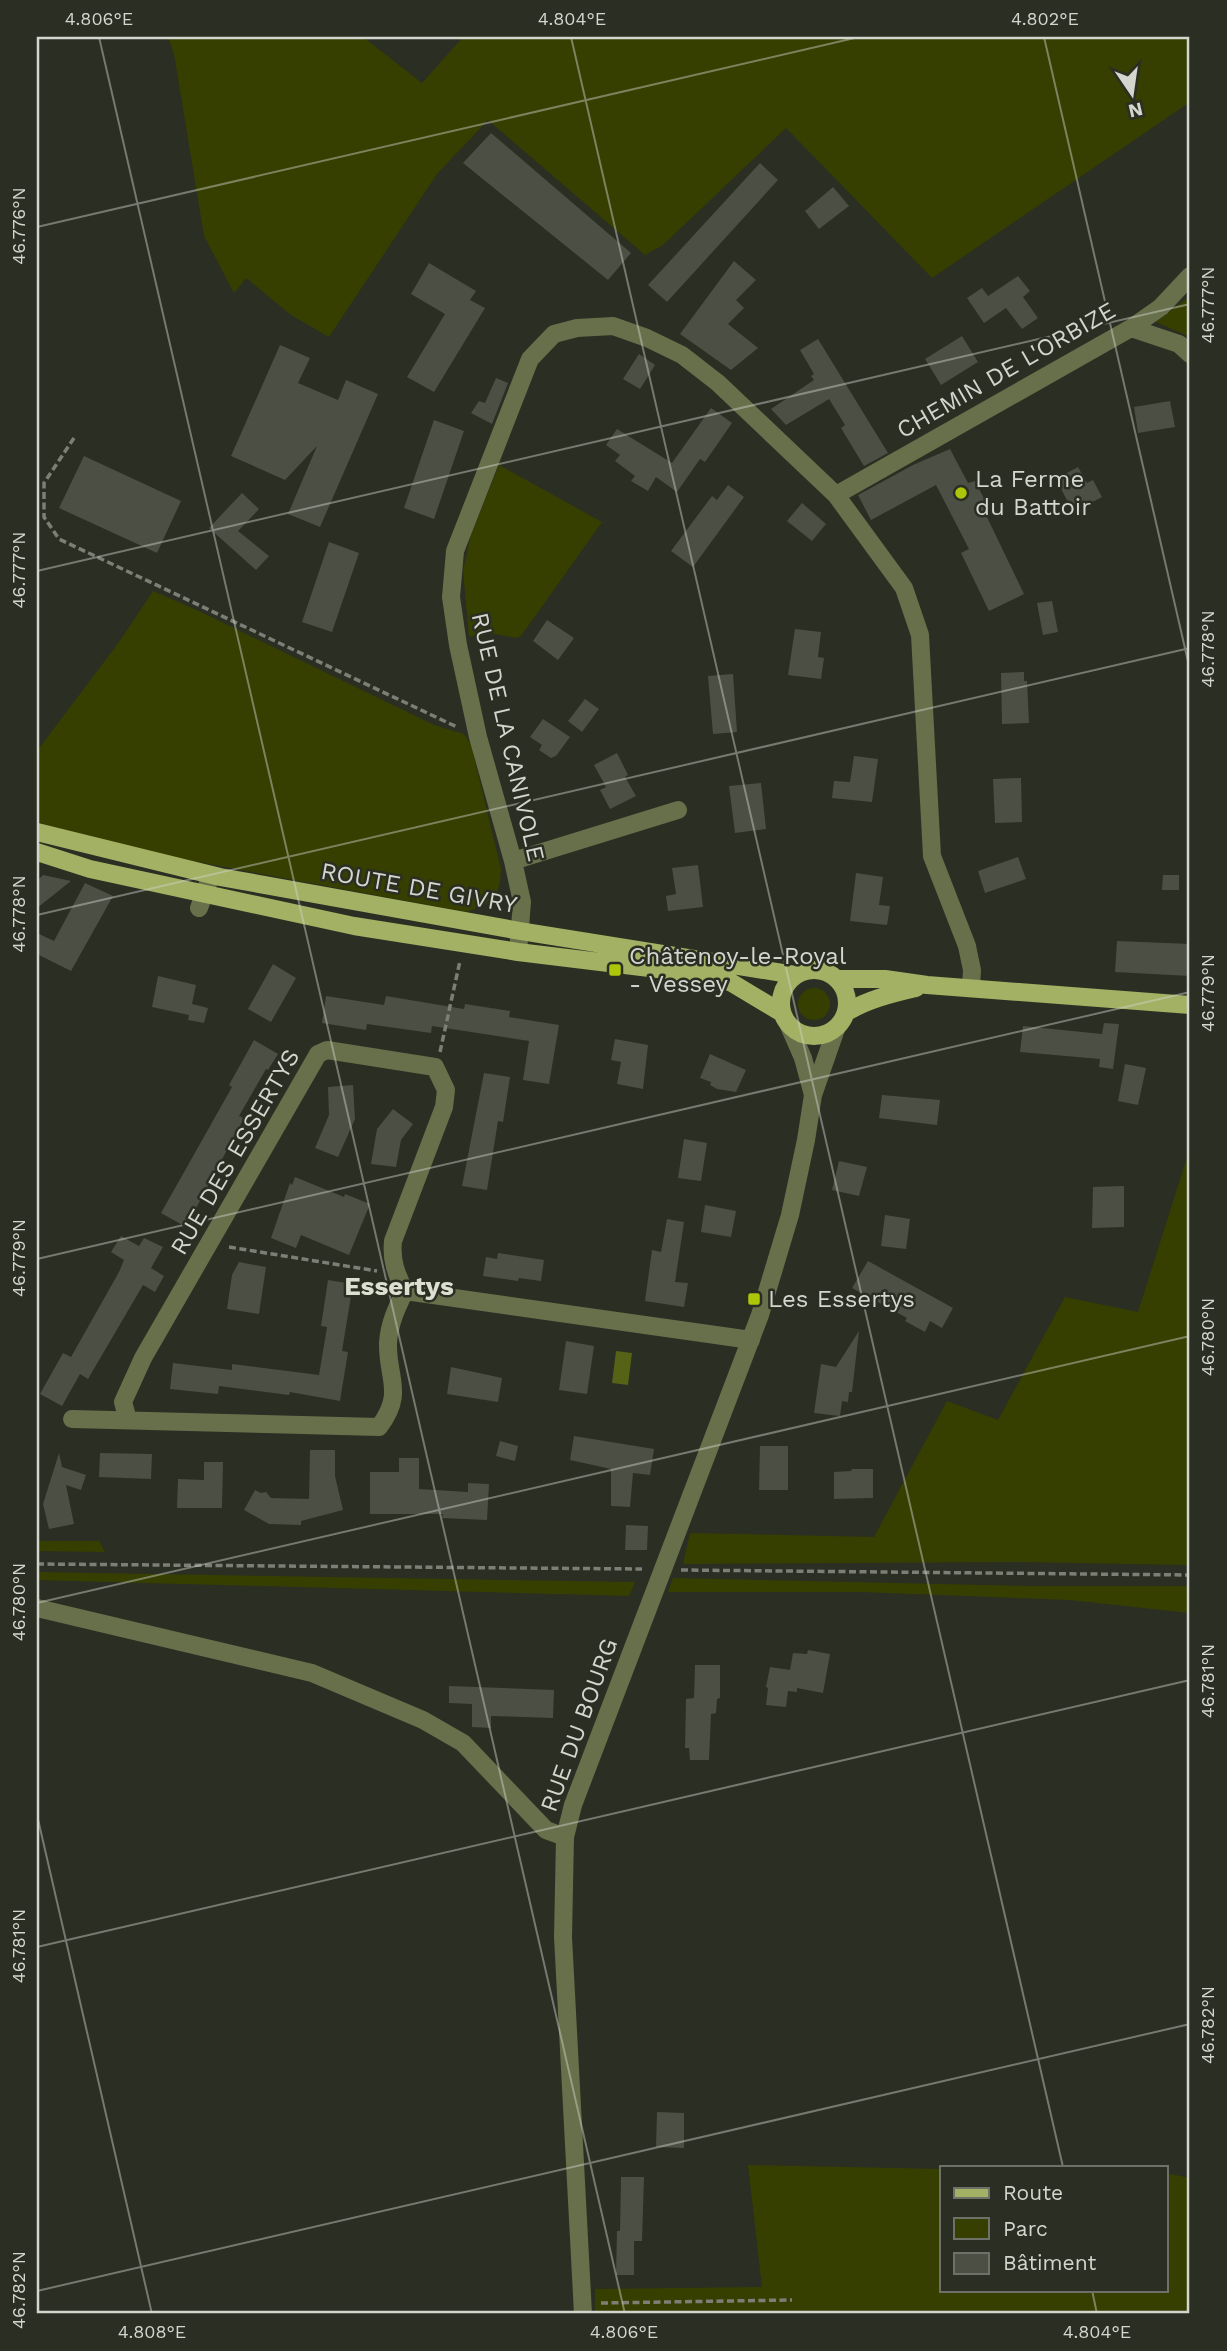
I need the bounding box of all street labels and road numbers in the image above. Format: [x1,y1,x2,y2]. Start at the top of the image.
street label: CHEMIN DE L'ORBIZE [892,296,1120,444]
street label: RUE DE LA CANIVOLE [466,610,550,864]
street label: ROUTE DE GIVRY [319,857,520,919]
street label: RUE DES ESSERTYS [165,1044,305,1260]
street label: RUE DU BOURG [535,1634,623,1816]

